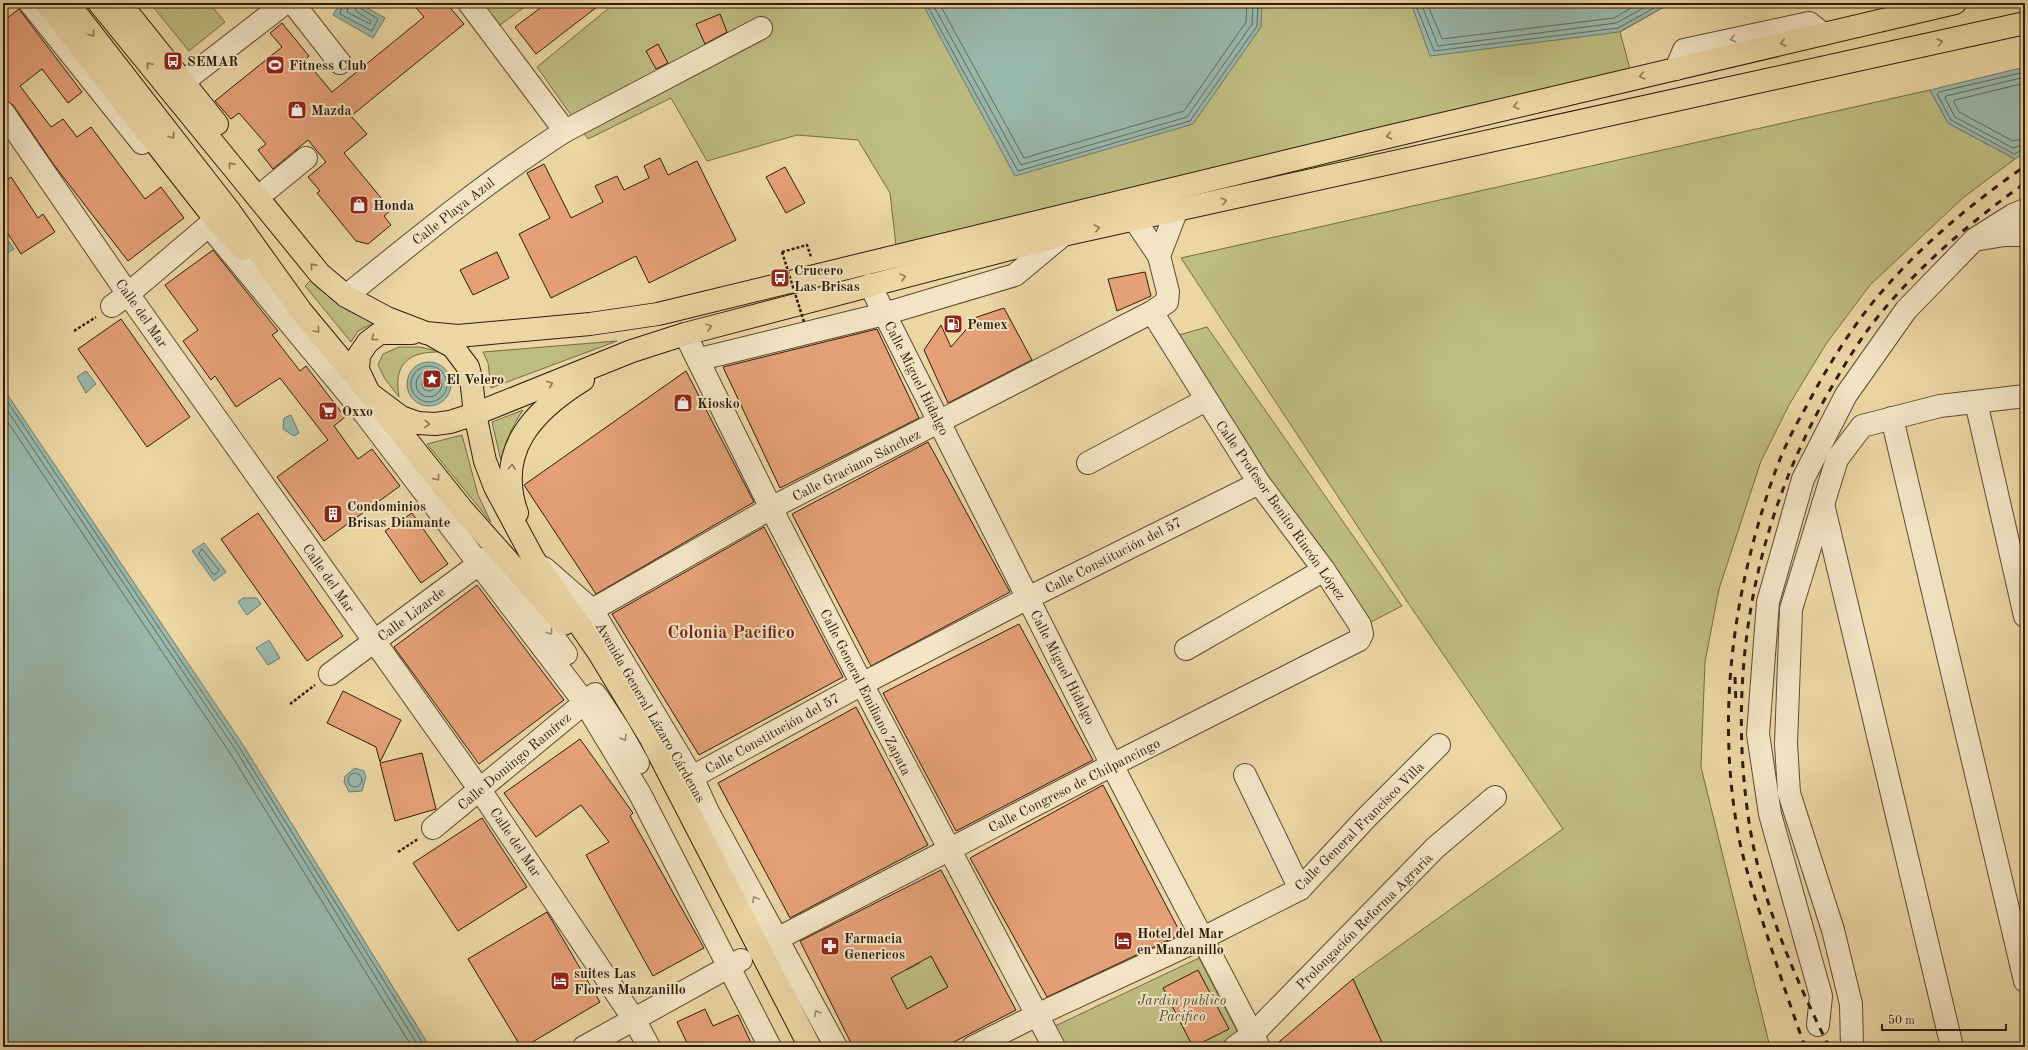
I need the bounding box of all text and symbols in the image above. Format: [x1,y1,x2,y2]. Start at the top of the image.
one-way arrow [88,29,95,36]
one-way arrow [1730,35,1737,43]
one-way arrow [1779,39,1786,47]
one-way arrow [1936,39,1943,47]
bus stop icon: SEMAR [162,50,184,72]
sports icon: Fitness Club [264,54,286,76]
place label: SEMAR [187,55,239,69]
place label: Fitness Club [289,59,367,73]
one-way arrow [146,62,153,69]
one-way arrow [1639,72,1646,80]
shop icon: Mazda [286,99,308,121]
one-way arrow [1513,102,1519,110]
place label: Mazda [311,104,352,118]
one-way arrow [1386,131,1393,140]
one-way arrow [167,132,174,139]
one-way arrow [229,163,236,170]
street label: Calle Playa Azul [410,175,498,248]
shop icon: Honda [348,194,370,216]
one-way arrow [1221,197,1227,205]
place label: Honda [373,199,414,213]
one-way arrow [1094,224,1100,232]
one-way arrow [311,264,318,271]
place label: Crucero Las Brisas [794,264,860,294]
bus stop icon: Crucero Las Brisas [769,267,791,289]
one-way arrow [899,273,906,282]
street label: Calle del Mar [112,277,170,351]
fuel station icon: Pemex [942,313,964,335]
place label: Pemex [967,318,1008,332]
street label: Calle Miguel Hidalgo [881,319,951,438]
one-way arrow [706,324,713,332]
one-way arrow [312,326,319,333]
one-way arrow [372,333,379,340]
place icon: El Velero [421,368,443,390]
place label: El Velero [446,373,504,387]
one-way arrow [546,380,553,388]
shop icon: Kiosko [672,392,694,414]
place label: Kiosko [697,397,740,411]
supermarket icon: Oxxo [317,400,339,422]
place label: Oxxo [342,405,373,419]
street label: Calle Profesor Benito Rincón López [1213,418,1348,603]
one-way arrow [424,419,430,428]
street label: Calle Graciano Sánchez [790,427,923,504]
one-way arrow [508,464,517,470]
one-way arrow [433,473,440,480]
place label: Condominios Brisas Diamante [347,500,450,530]
building icon: Condominios Brisas Diamante [322,503,344,525]
street label: Calle Constitución del 57 [1043,515,1184,596]
street label: Calle del Mar [299,542,357,616]
street label: Calle Lizarde [375,585,448,644]
street label: Calle General Emiliano Zapata [817,607,913,778]
street label: Calle Miguel Hidalgo [1027,608,1097,727]
street label: Avenida General Lázaro Cárdenas [593,620,708,805]
district label: Colonia Pacifico [667,624,795,642]
one-way arrow [545,627,552,634]
street label: Calle Constitución del 57 [703,691,842,777]
street label: Calle Domingo Ramírez [455,710,574,813]
one-way arrow [620,734,627,741]
street label: Calle Congreso de Chilpancingo [986,736,1163,835]
street label: Calle General Francisco Villa [1292,759,1427,894]
street label: Calle del Mar [487,805,543,880]
street label: Prolongación Reforma Agraria [1294,851,1436,993]
one-way arrow [752,895,760,903]
place label: Hotel del Mar en Manzanillo [1137,927,1224,957]
hotel icon: Hotel del Mar en Manzanillo [1112,930,1134,952]
place label: Farmacia Genericos [844,932,905,962]
pharmacy icon: Farmacia Genericos [819,935,841,957]
place label: suites Las Flores Manzanillo [574,967,686,997]
hotel icon: suites Las Flores Manzanillo [549,970,571,992]
park label: Jardin publico Pacifico [1138,994,1226,1025]
scale bar [1882,1006,2006,1032]
one-way arrow [815,1010,822,1017]
text: 50 m [1888,1014,1915,1027]

